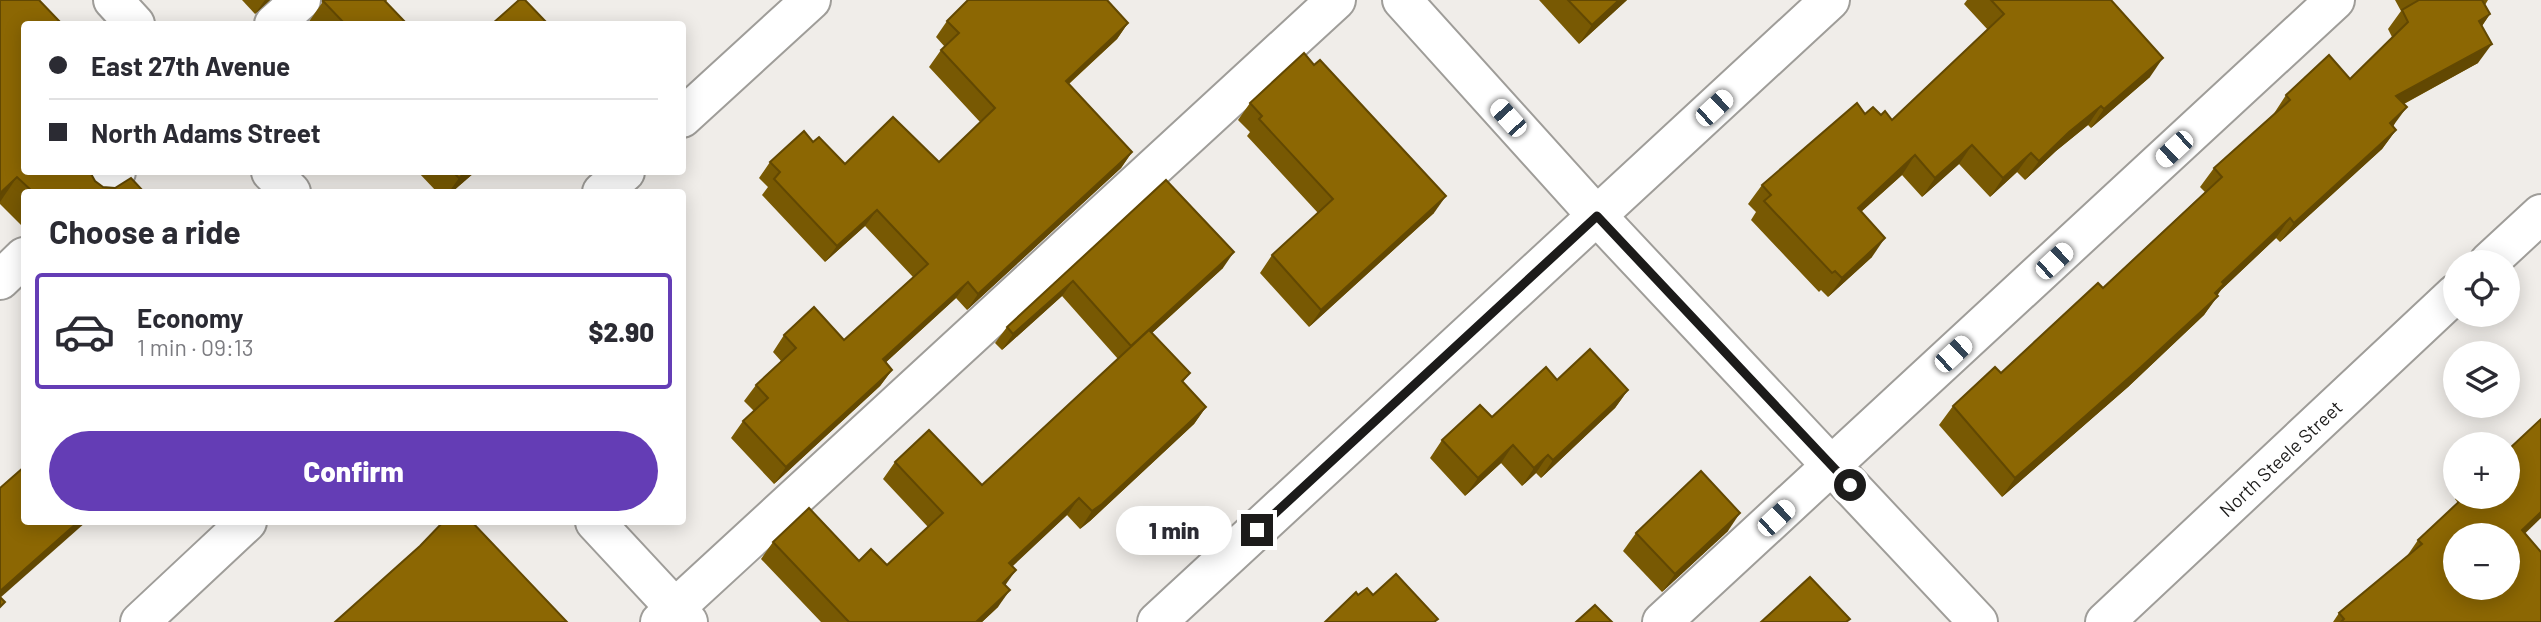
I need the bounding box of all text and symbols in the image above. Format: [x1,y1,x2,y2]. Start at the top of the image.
text: East 27th Avenue [91,50,290,81]
car [1692,86,1737,130]
car [1487,95,1530,141]
text: North Adams Street [91,117,321,148]
car [2152,127,2197,171]
text: Choose a ride [49,212,241,250]
car [2032,239,2077,283]
map controls [2443,250,2520,600]
button: locate [2443,250,2520,327]
icon: car [53,300,116,363]
text: Economy [137,302,243,333]
text: $2.90 [589,316,654,347]
car [1931,332,1976,376]
text: 1 min · 09:13 [137,333,254,361]
button: layers [2443,341,2520,418]
street label: North Steele Street [2214,395,2346,521]
button: Confirm [49,431,658,511]
button: + [2443,432,2520,509]
route start [1834,469,1866,501]
car [1754,496,1799,540]
callout: 1 min [1117,505,1232,554]
route end [1241,514,1273,546]
text: 1 min [1149,516,1199,544]
button: − [2443,523,2520,600]

